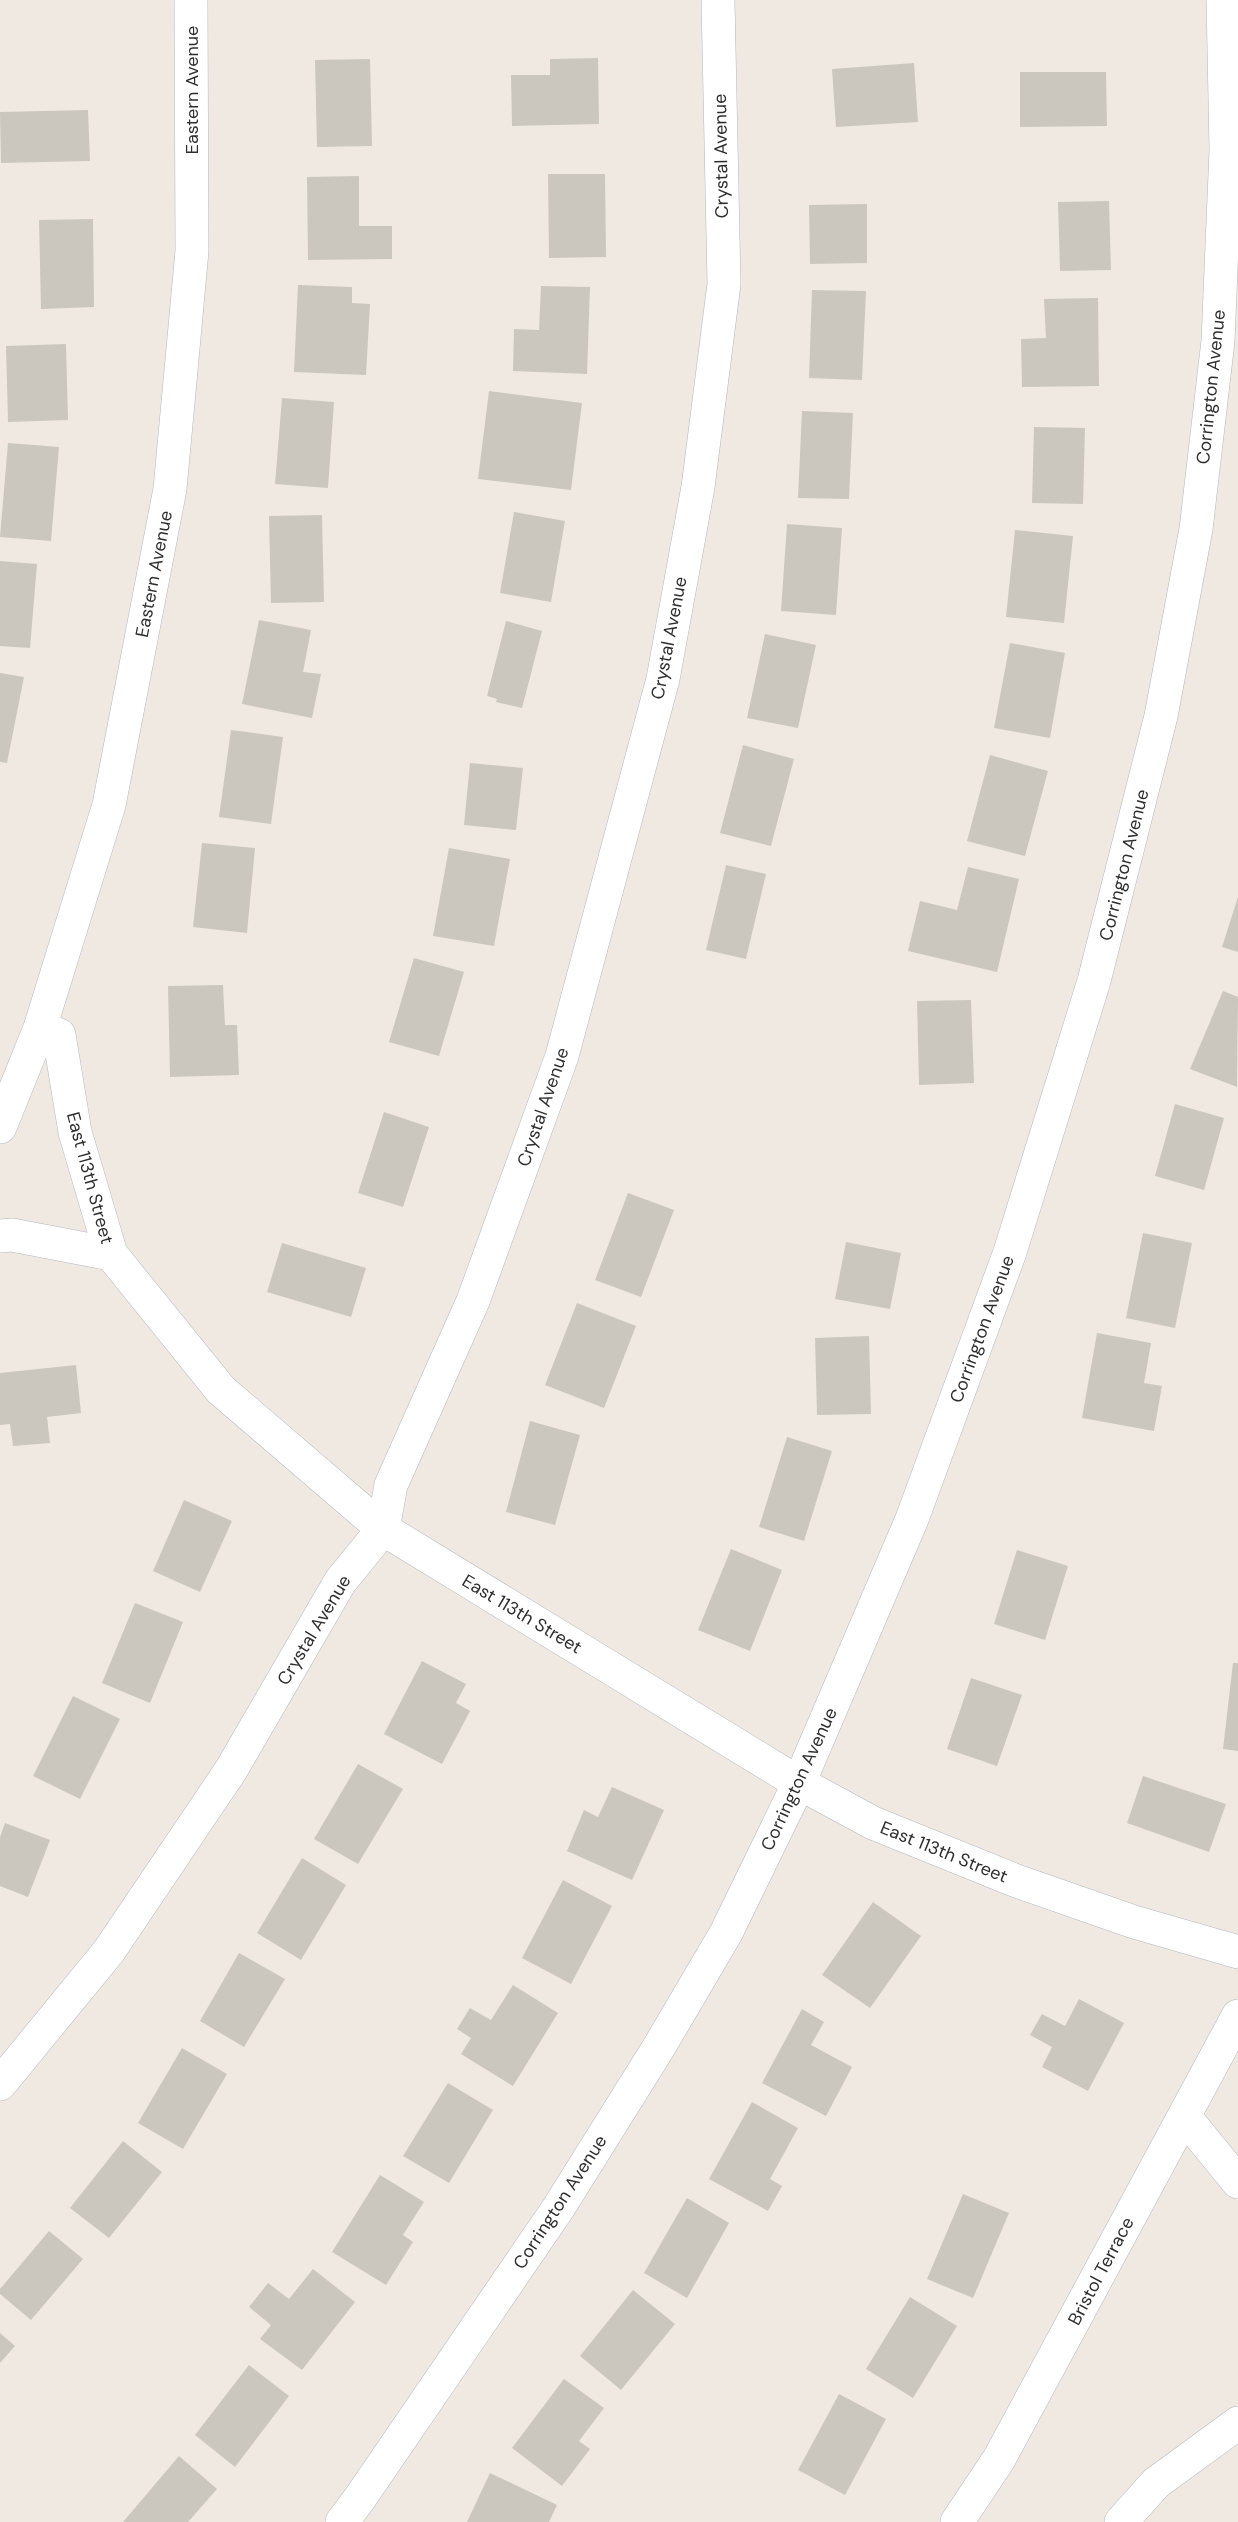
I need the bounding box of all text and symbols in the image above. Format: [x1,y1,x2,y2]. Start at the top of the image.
street label: Eastern Avenue [180,26,204,154]
street label: Crystal Avenue [708,94,734,218]
street label: Corrington Avenue [1191,308,1231,466]
street label: Eastern Avenue [130,509,178,639]
street label: Crystal Avenue [645,575,693,701]
street label: Corrington Avenue [1094,787,1154,943]
street label: Crystal Avenue [511,1044,575,1170]
street label: East 113th Street [61,1109,119,1247]
street label: Corrington Avenue [944,1252,1020,1406]
street label: East 113th Street [458,1569,586,1659]
street label: Crystal Avenue [272,1570,356,1690]
street label: Corrington Avenue [755,1704,843,1854]
street label: East 113th Street [877,1815,1011,1889]
street label: Corrington Avenue [508,2130,612,2274]
street label: Bristol Terrace [1062,2213,1140,2329]

